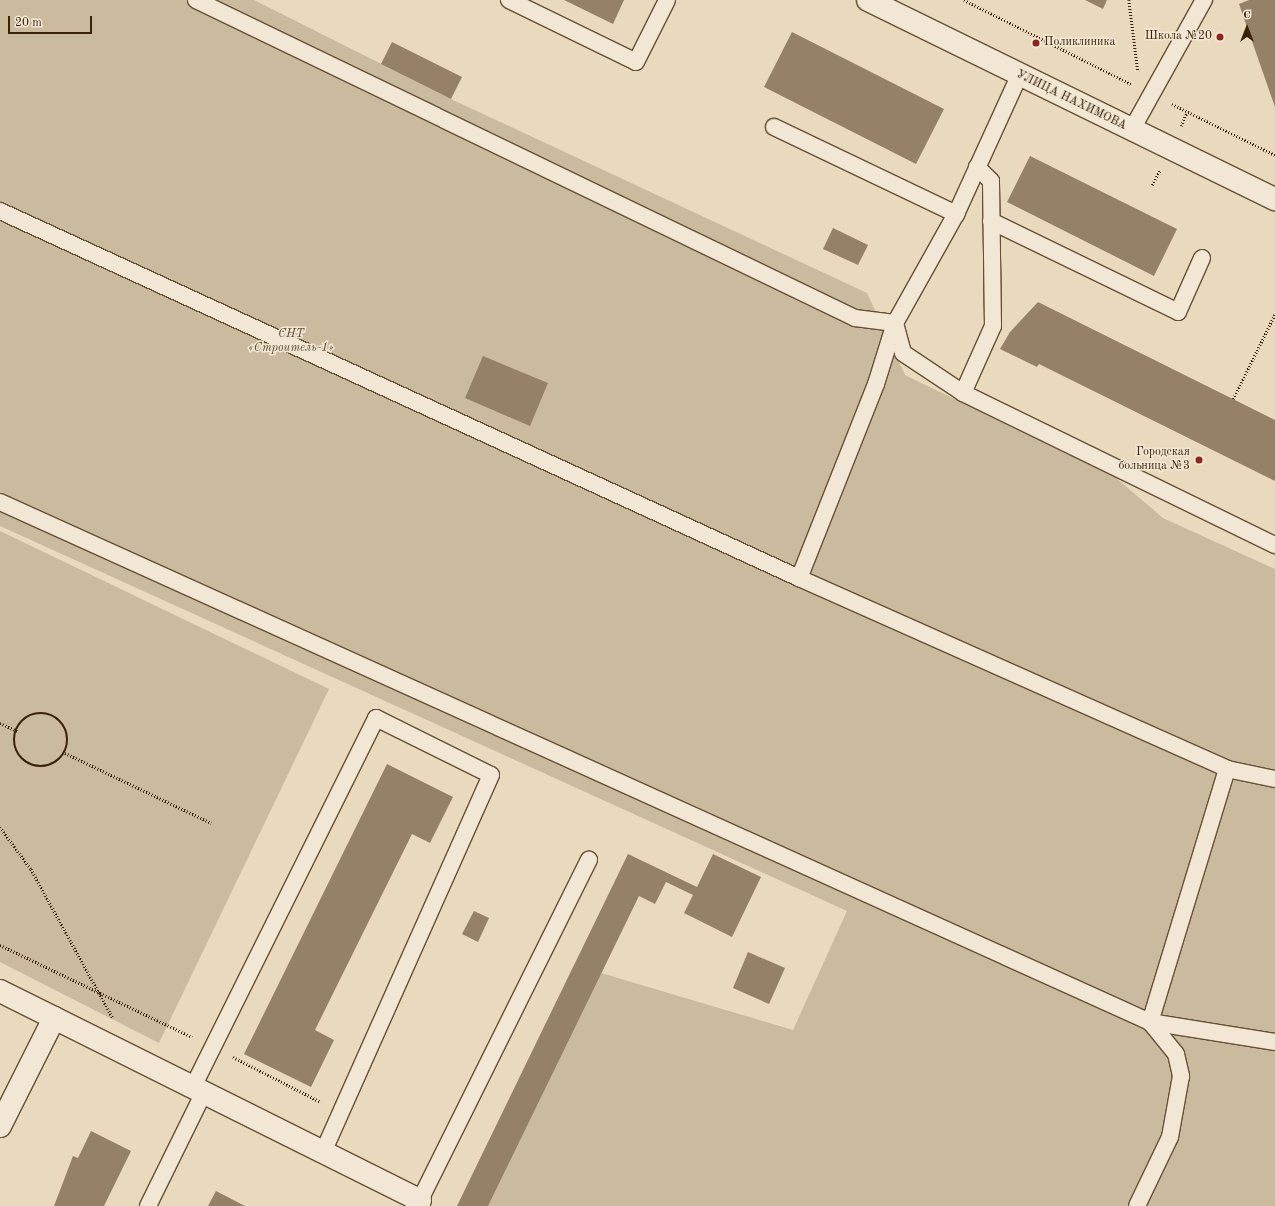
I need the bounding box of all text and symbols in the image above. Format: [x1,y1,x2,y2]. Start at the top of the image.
scale bar [10,8,94,34]
north arrow [1227,8,1267,48]
text: С [1243,10,1251,21]
text: 20 m [15,17,42,29]
place label: Школа №20 [1145,30,1212,44]
marker: Школа №20 [1215,32,1225,42]
place label: Поликлиника [1044,36,1115,50]
marker: Поликлиника [1031,38,1041,48]
street label: УЛИЦА НАХИМОВА [1013,68,1129,134]
park label: СНТ «Строитель-1» [249,328,333,356]
place label: Городская больница №3 [1118,446,1190,474]
marker: Городская больница №3 [1193,454,1205,466]

